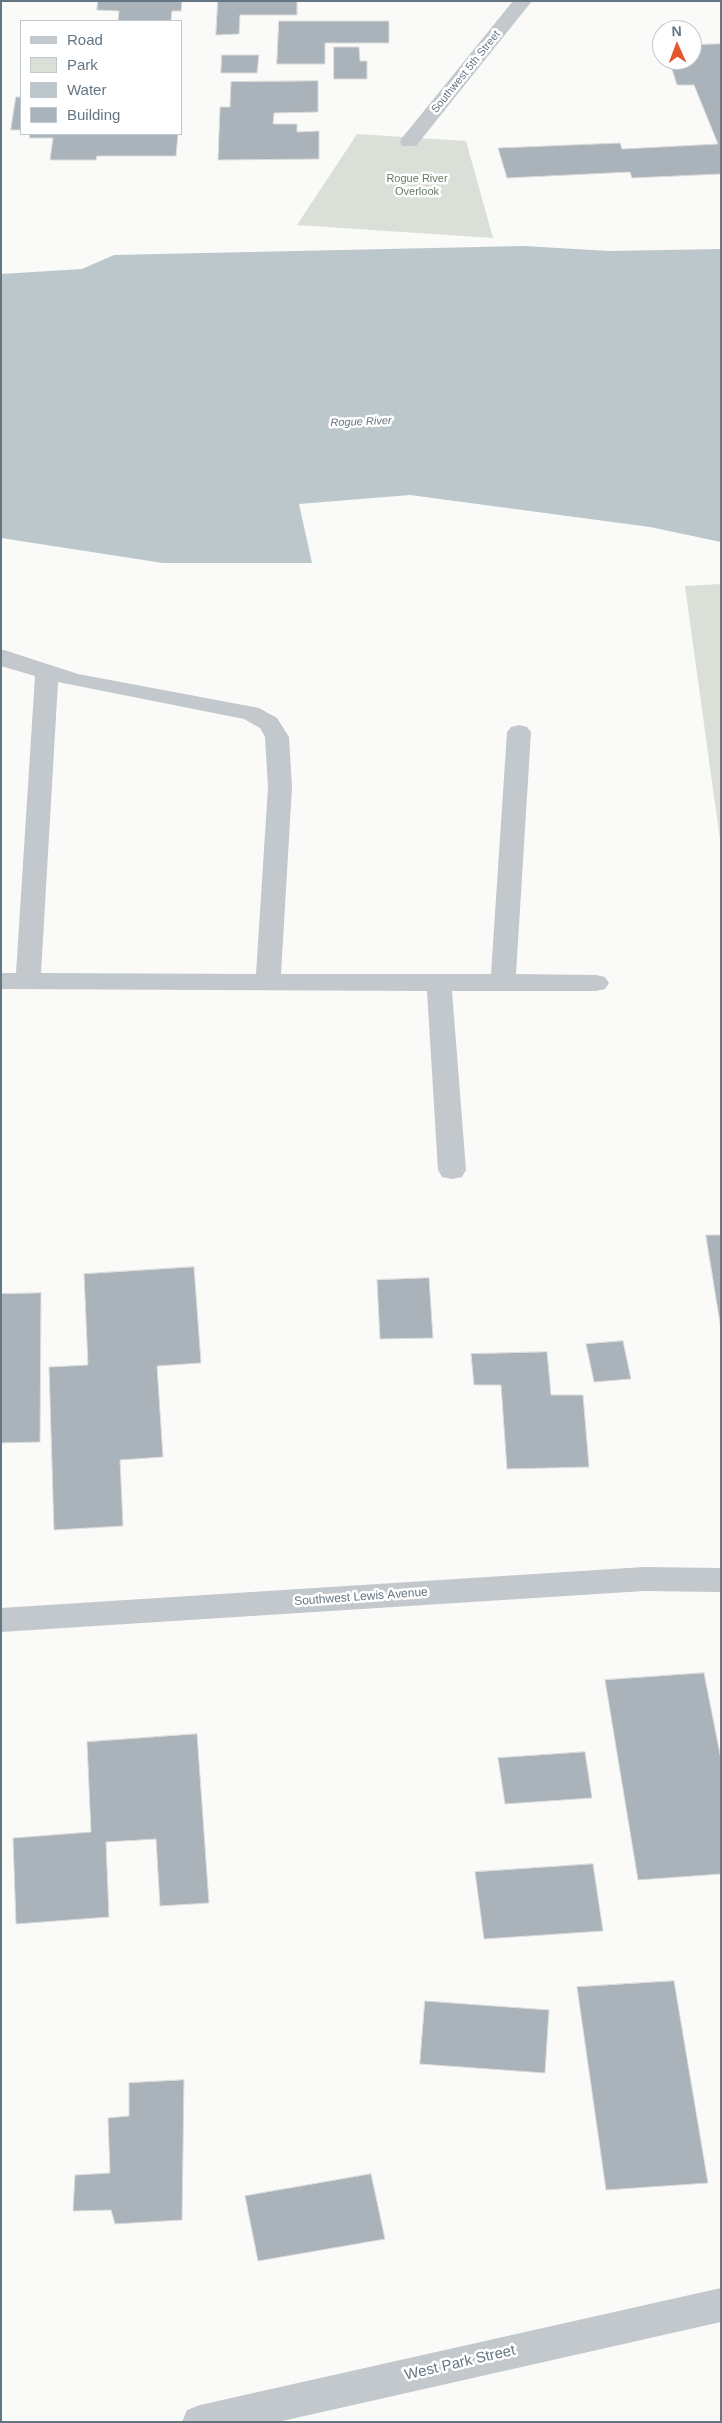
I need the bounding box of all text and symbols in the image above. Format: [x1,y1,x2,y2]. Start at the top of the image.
legend [20,20,182,135]
north arrow [652,20,702,70]
text: N [671,23,682,39]
street label: Southwest 5th Street [429,28,503,116]
text: Road [67,31,103,48]
text: Park [67,56,98,73]
text: Water [67,81,106,98]
text: Building [67,106,120,123]
park label: Rogue River Overlook [386,172,448,198]
water label: Rogue River [330,414,392,430]
street label: Southwest Lewis Avenue [294,1585,428,1609]
street label: West Park Street [403,2342,517,2384]

